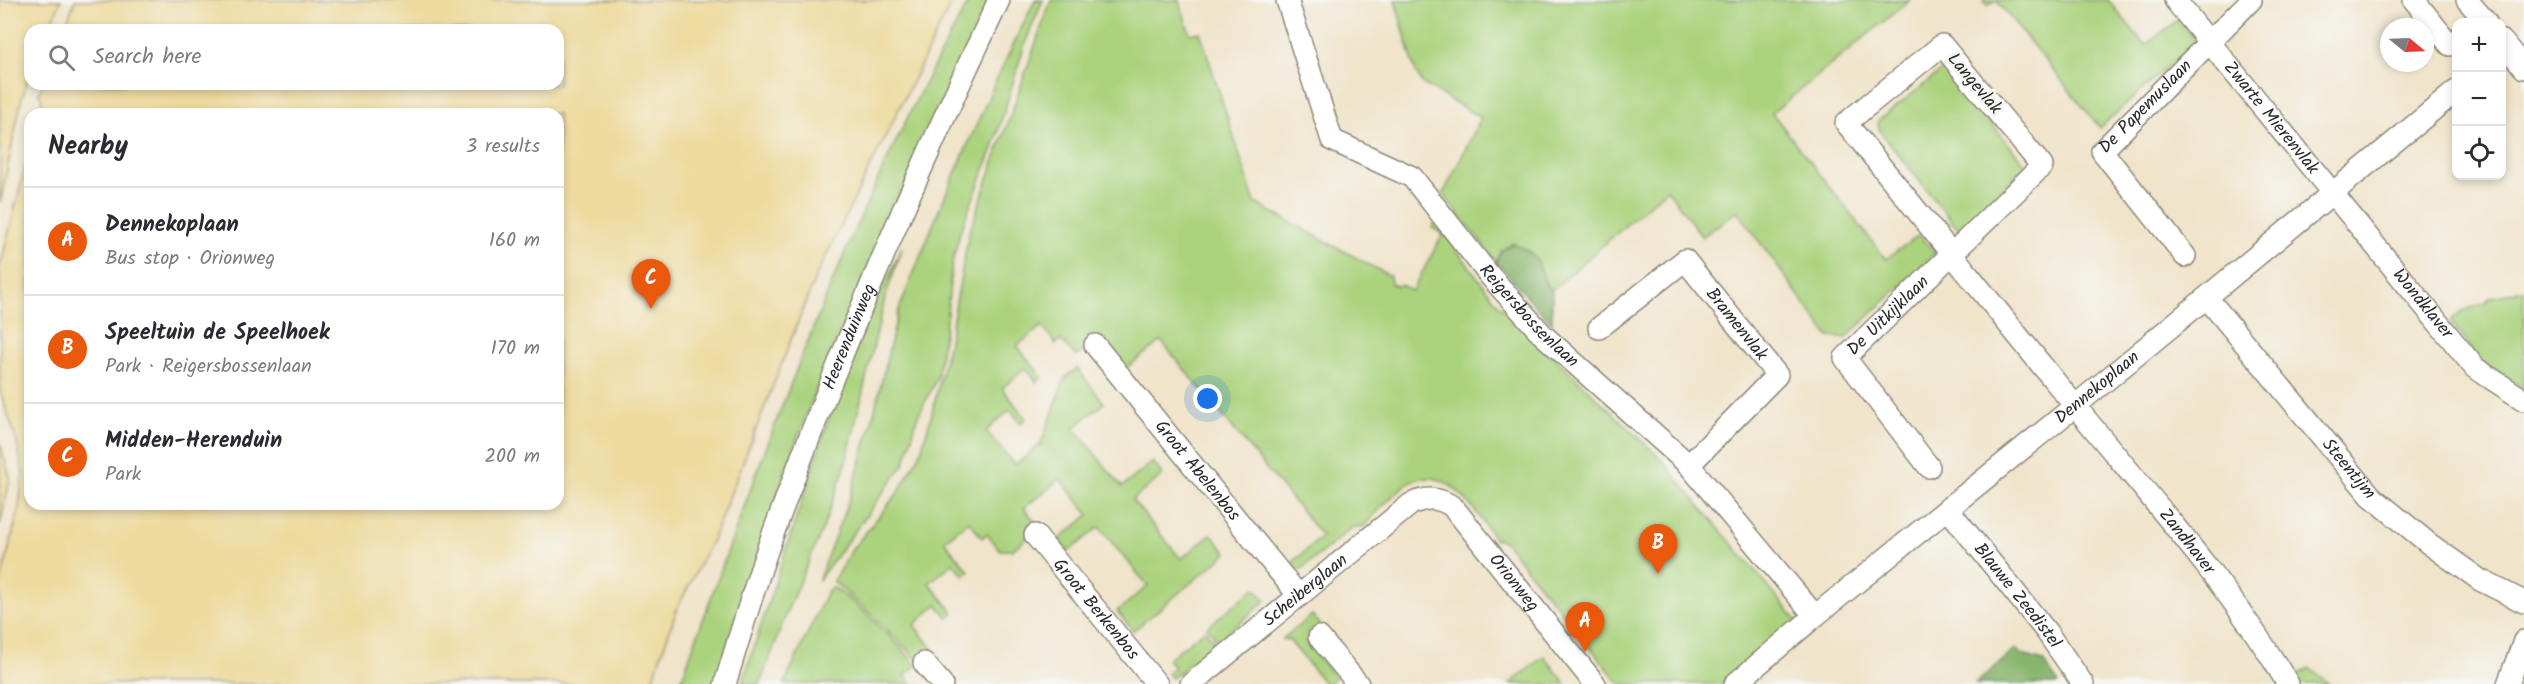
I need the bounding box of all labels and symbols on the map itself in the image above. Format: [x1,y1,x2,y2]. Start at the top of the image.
north arrow [2380,18,2434,72]
street label: Langevlak [1939,47,2009,122]
street label: De Papemuslaan [2092,53,2199,161]
street label: Zwarte Mierenvlak [2216,55,2327,181]
street label: Reigersbossenlaan [1471,258,1585,375]
pin: C [632,260,670,309]
street label: Wondklaver [2385,262,2461,346]
street label: De Uitkijklaan [1840,269,1936,363]
street label: Heerenduinweg [815,279,884,394]
street label: Bramenvlak [1698,281,1775,368]
street label: Dennekoplaan [2048,344,2146,432]
your location [1193,384,1222,413]
street label: Groot Abelenbos [1147,414,1248,528]
street label: Steentijm [2314,432,2383,506]
street label: Zandhaver [2151,502,2223,582]
pin: B [1638,524,1678,574]
street label: Blauwe Zeedistel [1966,536,2069,655]
street label: Scheiberglaan [1257,547,1354,634]
street label: Orionweg [1481,547,1546,618]
street label: Groot Berkenbos [1045,552,1147,667]
pin: A [1566,602,1604,652]

